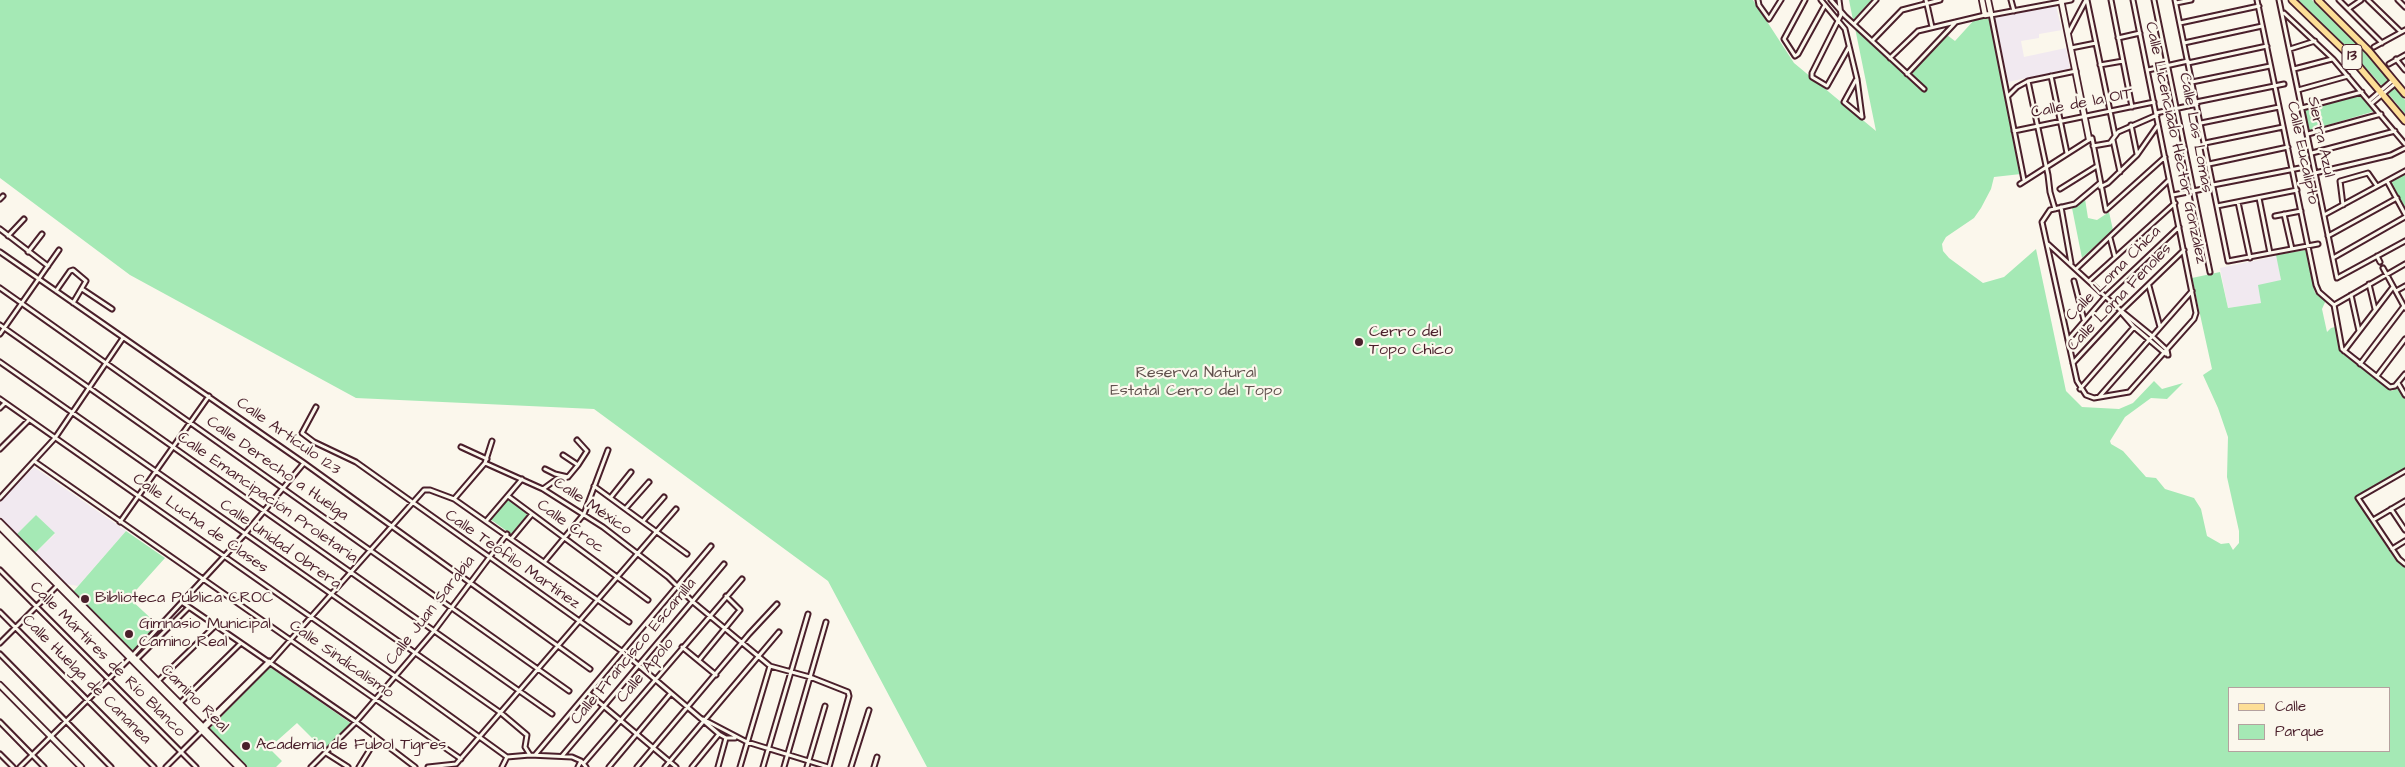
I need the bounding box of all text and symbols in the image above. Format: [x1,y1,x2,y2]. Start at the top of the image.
street label: Calle Licenciado Héctor González [2140,20,2210,266]
road number: 13 [2342,44,2362,70]
street label: Calle Las Lomas [2174,71,2216,195]
street label: Calle de la OIT [2030,85,2134,123]
street label: Sierra Azul [2302,95,2338,179]
street label: Calle Eucalipto [2282,100,2322,206]
street label: Calle Loma Chica [2062,222,2166,326]
street label: Calle Loma Fenoles [2064,240,2176,356]
place label: Cerro del Topo Chico [1369,323,1453,361]
marker: Cerro del Topo Chico [1353,336,1365,348]
park label: Reserva Natural Estatal Cerro del Topo [1110,364,1282,402]
street label: Calle Artículo 123 [232,394,344,480]
street label: Calle Derecho a Huelga [202,413,352,525]
street label: Calle Emancipación Proletaria [173,428,361,568]
street label: Calle Lucha de Clases [128,470,272,578]
street label: Calle México [549,474,635,540]
street label: Calle Unidad Obrera [215,496,345,594]
street label: Calle Croc [532,496,608,558]
street label: Calle Teófilo Martínez [441,506,583,614]
street label: Calle Juan Sarabia [382,552,480,670]
street label: Calle Francisco Escamilla [567,575,701,729]
street label: Calle Mártires de Río Blanco [25,578,189,742]
place label: Biblioteca Publica CROC [95,589,273,609]
marker: Biblioteca Publica CROC [79,593,91,605]
street label: Calle Huelga de Cananea [17,611,155,749]
place label: Gimnasio Municipal Camino Real [139,615,271,653]
street label: Calle Sindicalismo [285,617,397,703]
marker: Gimnasio Municipal Camino Real [123,628,135,640]
street label: Calle Apolo [613,634,679,708]
street label: Camino Real [156,661,232,737]
legend [2228,687,2390,752]
text: Calle [2275,696,2306,717]
text: Parque [2275,721,2324,742]
place label: Academia de Fubol Tigres [256,736,446,756]
marker: Academia de Fubol Tigres [240,740,252,752]

